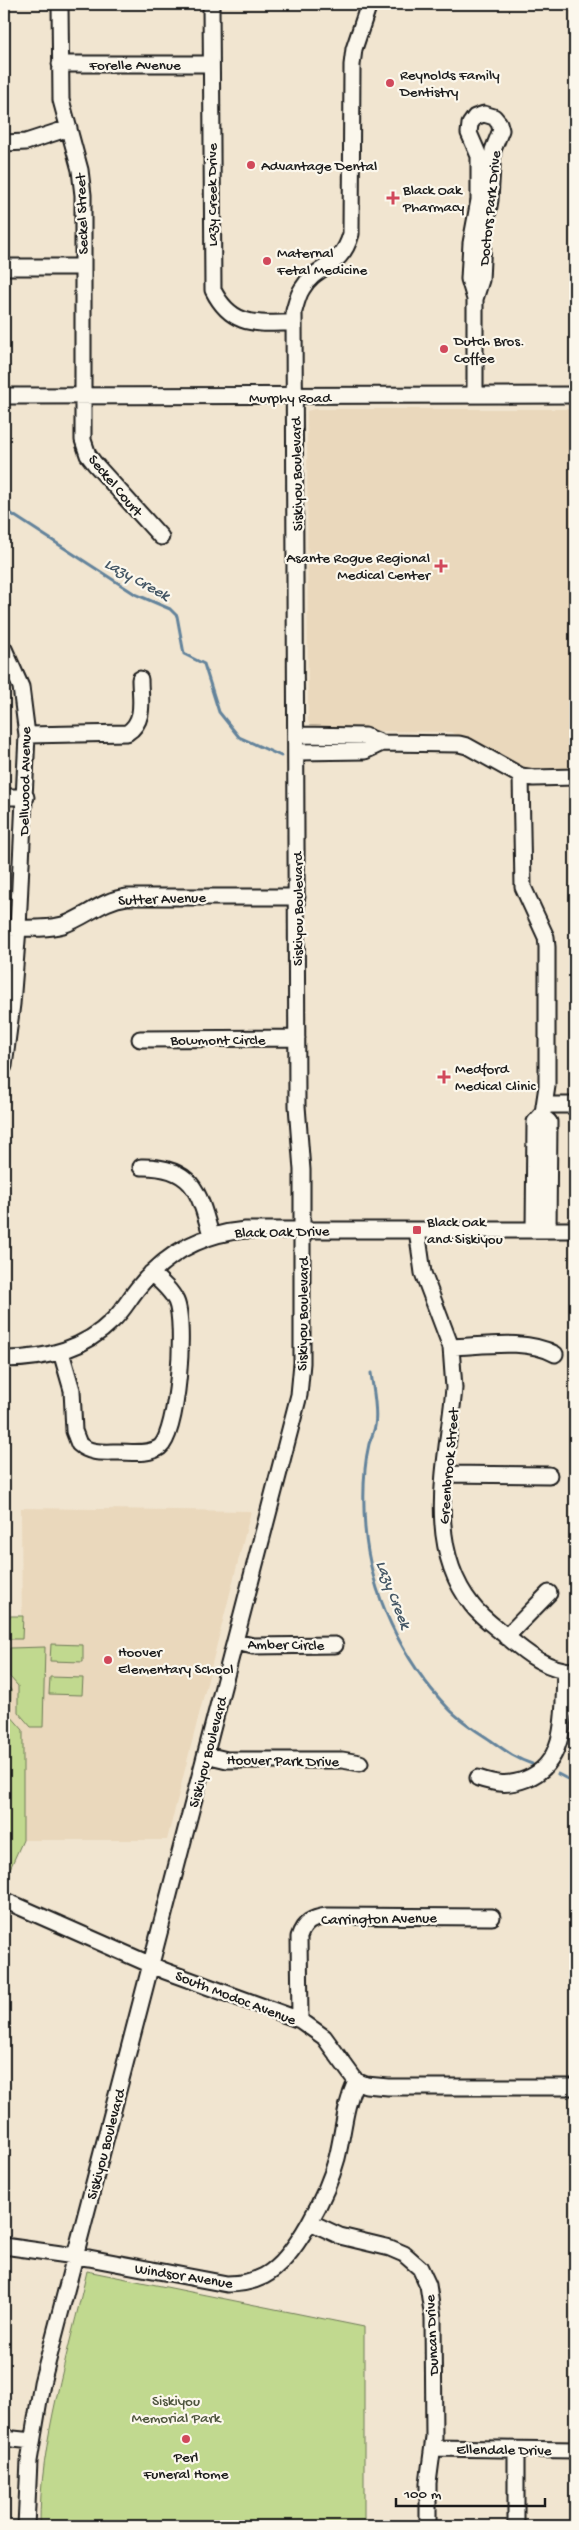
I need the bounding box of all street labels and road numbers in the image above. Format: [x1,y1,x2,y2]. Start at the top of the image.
street label: Forelle Avenue [88,57,181,75]
street label: Lazy Creek Drive [204,143,222,247]
street label: Doctors Park Drive [476,149,506,268]
street label: Seckel Street [73,171,93,255]
street label: Murphy Road [249,390,332,408]
street label: Siskiyou Boulevard [288,416,308,531]
street label: Seckel Court [83,452,147,522]
street label: Dellwood Avenue [16,726,36,837]
street label: Siskiyou Boulevard [290,851,308,966]
street label: Sutter Avenue [118,889,207,911]
street label: Bowmont Circle [169,1032,266,1050]
street label: Black Oak Drive [233,1223,330,1243]
street label: Siskiyou Boulevard [294,1256,314,1371]
street label: Greenbrook Street [436,1406,464,1525]
street label: Amber Circle [247,1636,325,1656]
street label: Siskiyou Boulevard [185,1694,233,1810]
street label: Hoover Park Drive [227,1752,339,1772]
street label: Carrington Avenue [321,1910,437,1930]
street label: South Modoc Avenue [172,1968,299,2030]
street label: Siskiyou Boulevard [83,2086,131,2202]
street label: Windsor Avenue [133,2260,234,2294]
street label: Duncan Drive [422,2294,444,2377]
street label: Ellendale Drive [456,2441,552,2461]

